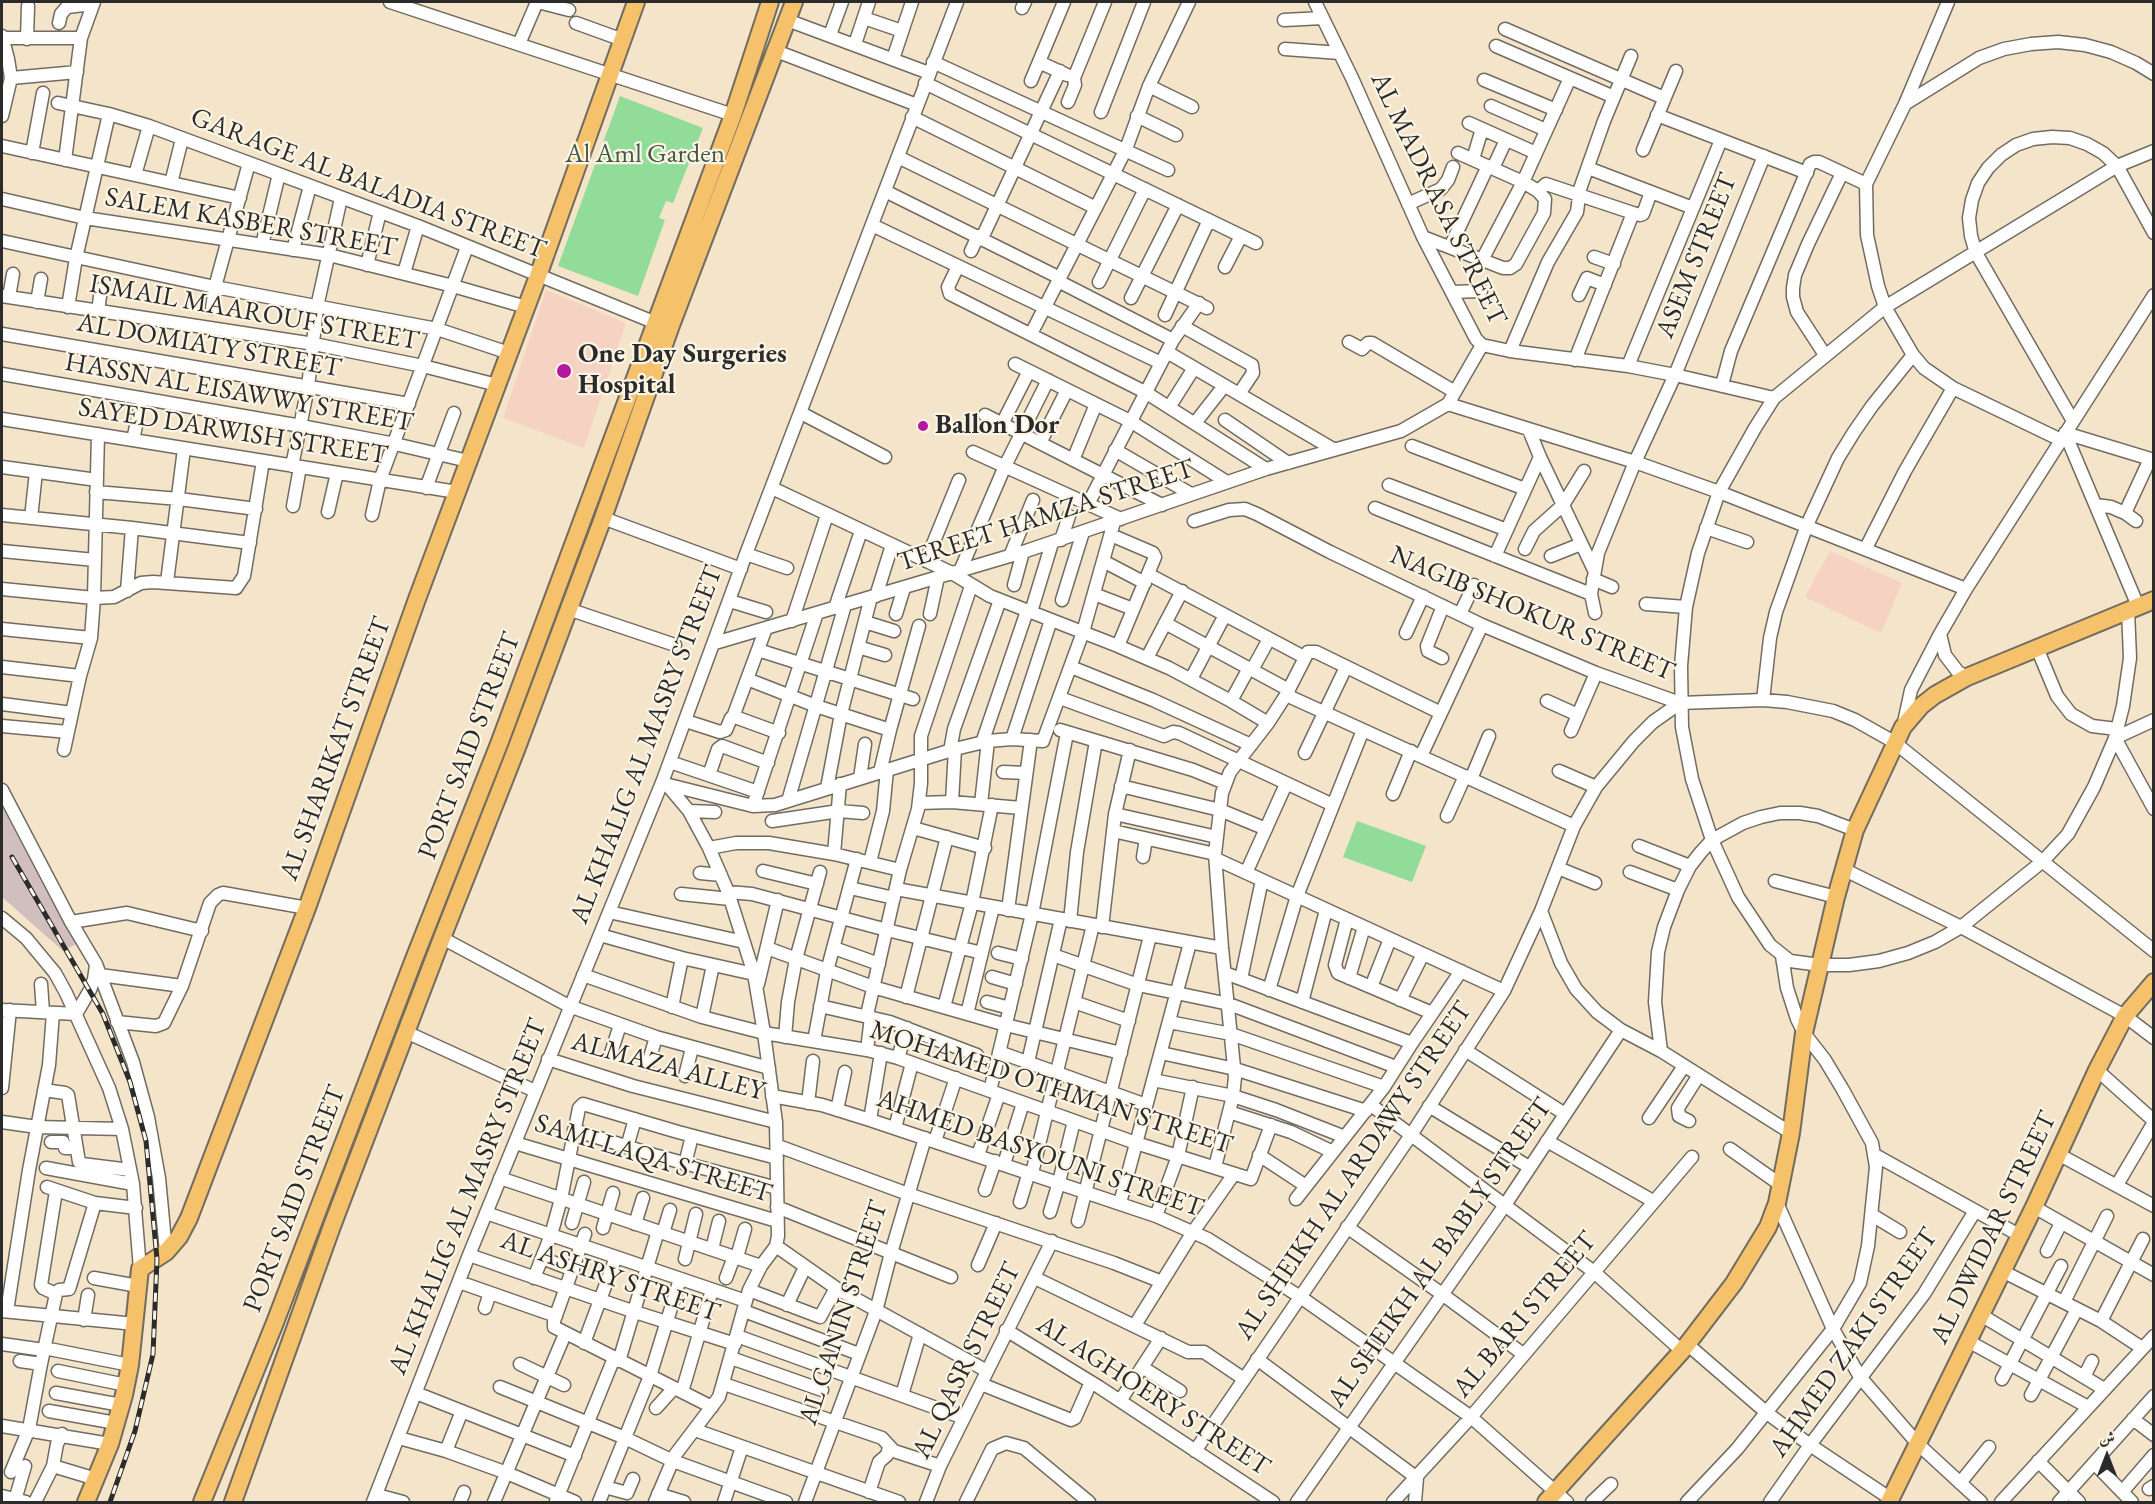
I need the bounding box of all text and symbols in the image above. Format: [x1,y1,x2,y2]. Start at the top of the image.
street label: AL MADRASA STREET [1363,67,1513,331]
street label: GARAGE AL BALADIA STREET [186,101,550,267]
park label: Al Aml Garden [565,139,725,171]
street label: ASEM STREET [1649,169,1745,343]
street label: SALEM KASBER STREET [103,181,399,265]
street label: ISMAIL MAAROUF STREET [87,268,421,358]
street label: AL DOMIATY STREET [74,307,344,385]
place label: One Day Surgeries Hospital [578,339,787,402]
street label: HASSN AL EISAWWY STREET [62,346,416,440]
marker: One Day Surgeries Hospital [555,362,573,380]
street label: SAYED DARWISH STREET [76,392,390,472]
place label: Ballon Dor [935,410,1059,442]
marker: Ballon Dor [916,419,930,433]
street label: TEREET HAMZA STREET [893,453,1199,579]
street label: NAGIB SHOKUR STREET [1385,539,1679,689]
street label: AL KHALIG AL MASRY STREET [564,561,730,929]
street label: AL SHARIKAT STREET [273,613,399,885]
street label: PORT SAID STREET [412,628,528,864]
street label: AL SHEIKH AL ARDAWY STREET [1229,996,1479,1346]
street label: AL KHALIG AL MASRY STREET [382,1014,554,1380]
street label: MOHAMED OTHMAN STREET [866,1014,1236,1162]
street label: ALMAZA ALLEY [568,1026,768,1108]
street label: PORT SAID STREET [237,1081,353,1317]
street label: AHMED BASYOUNI STREET [873,1083,1207,1225]
street label: AL SHEIKH AL BABLY STREET [1321,1092,1559,1414]
street label: AL DWIDAR STREET [1924,1107,2064,1349]
street label: SAMI LAQA STREET [531,1108,775,1210]
street label: AL GANIN STREET [792,1197,896,1429]
street label: AHMED ZAKI STREET [1763,1222,1945,1464]
street label: AL ASHRY STREET [496,1224,724,1330]
street label: AL BARI STREET [1446,1225,1604,1405]
street label: AL QASR STREET [906,1258,1028,1464]
street label: AL AGHOERY STREET [1030,1308,1276,1484]
north arrow [2077,1426,2137,1486]
text: ش [2099,1427,2115,1448]

